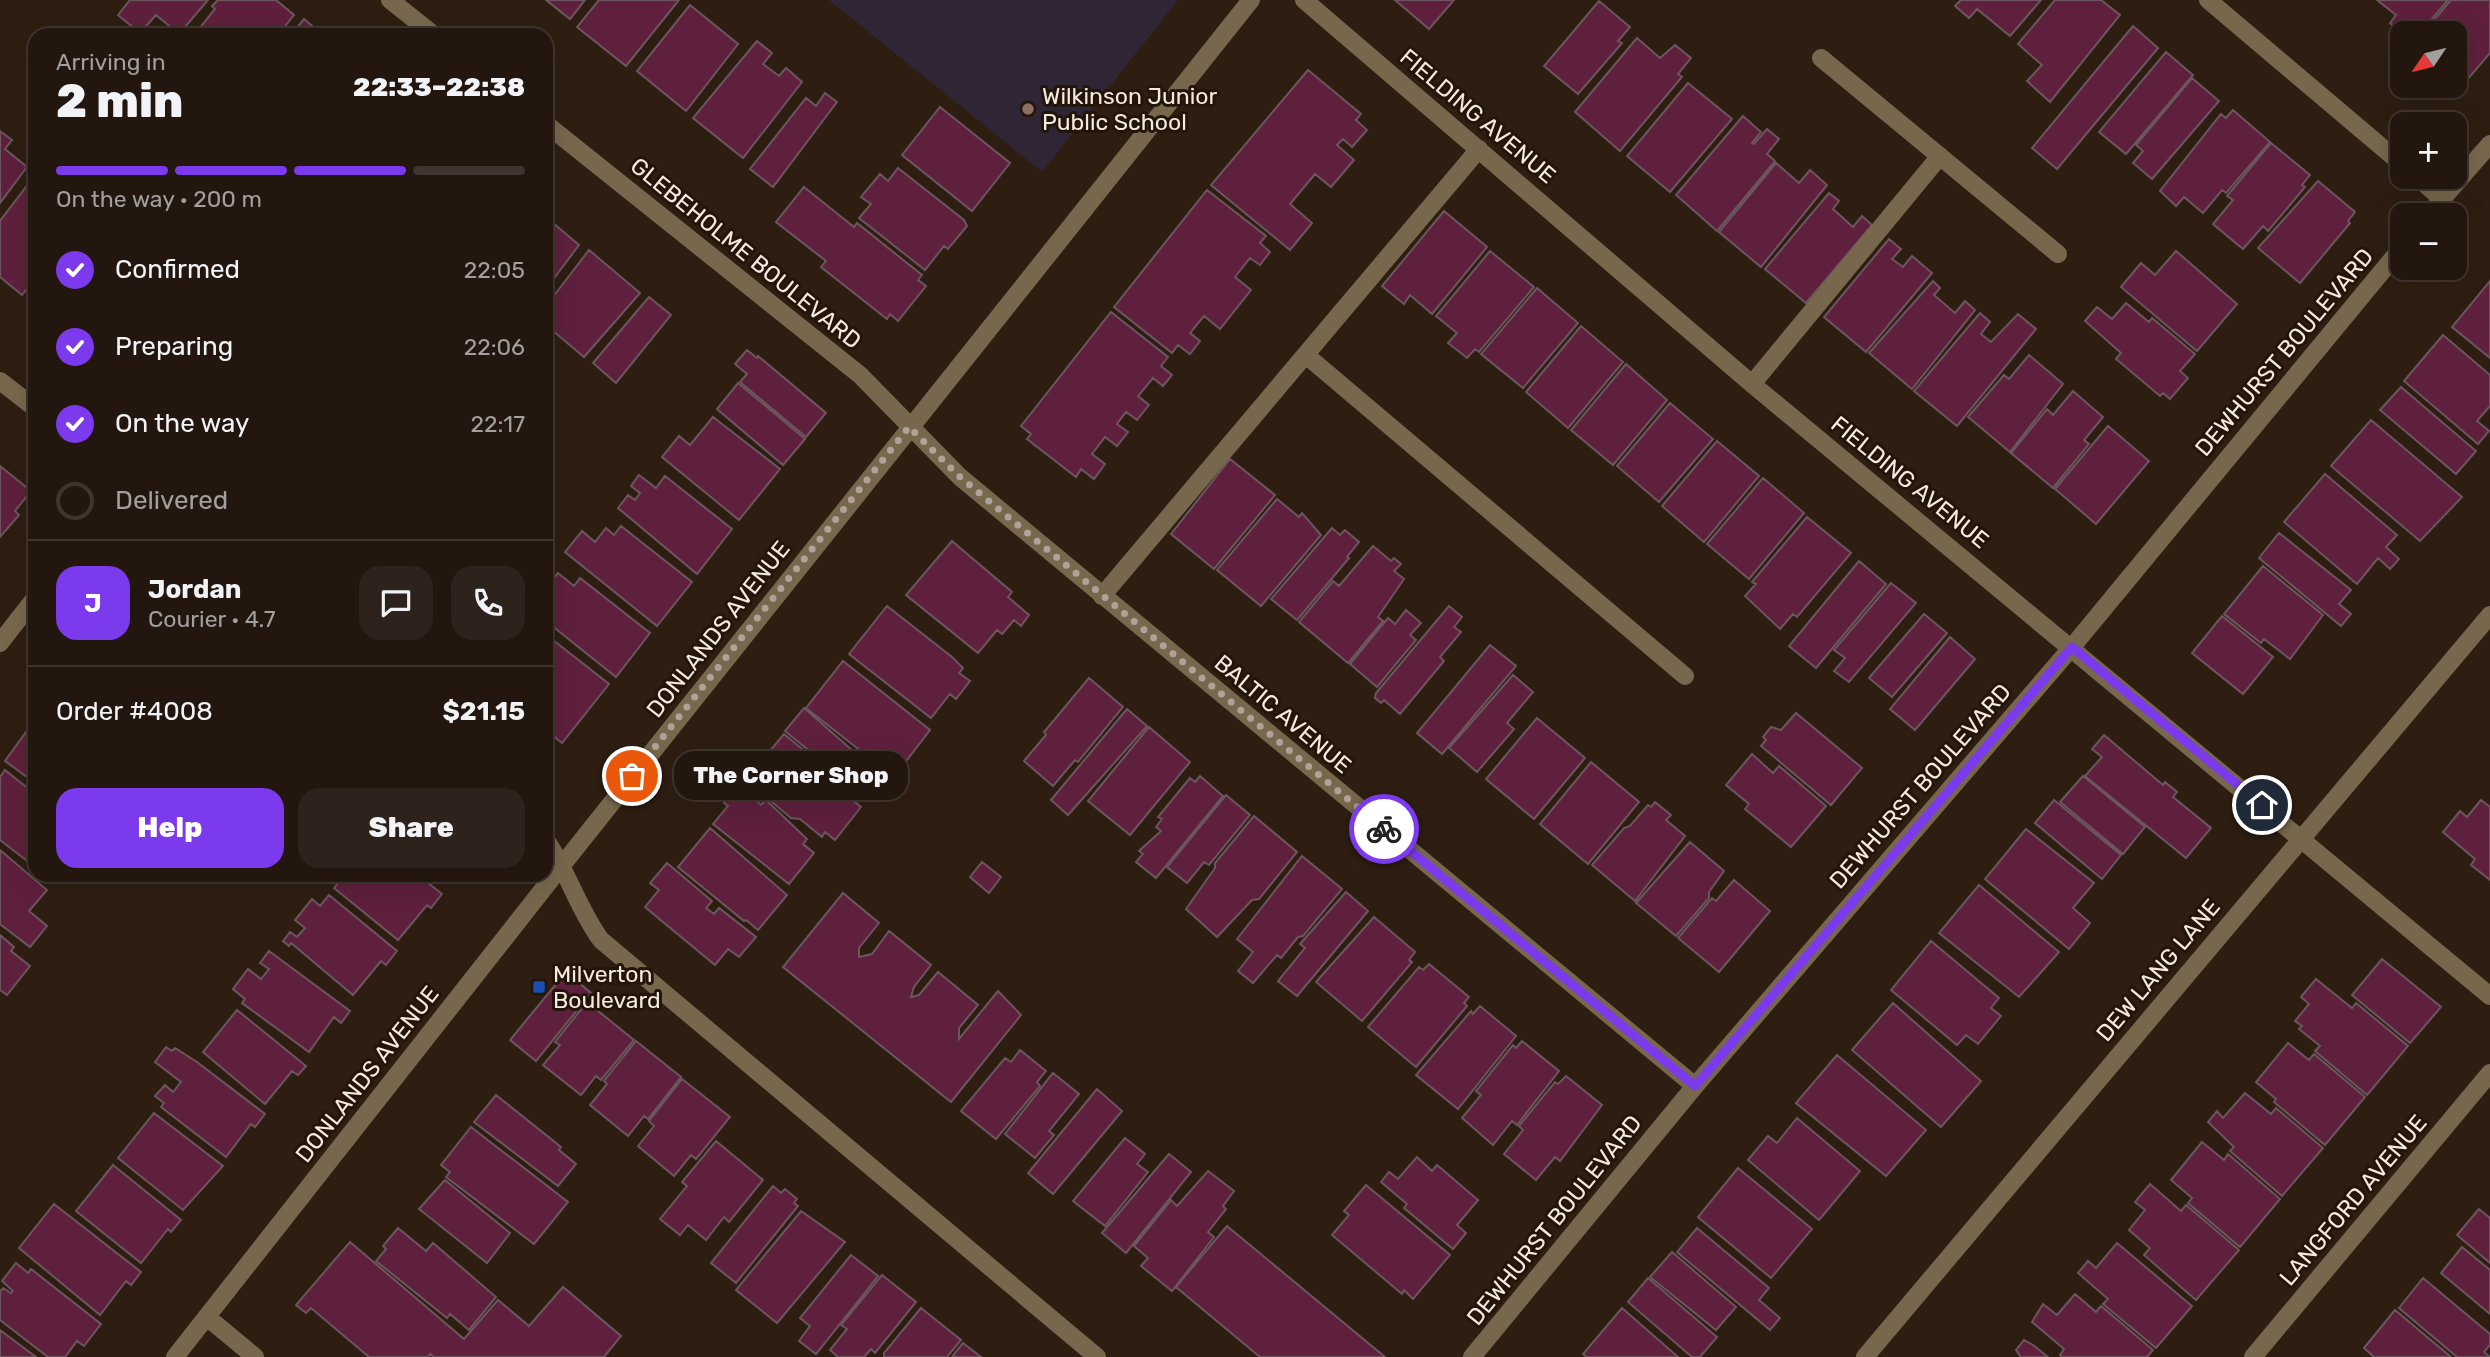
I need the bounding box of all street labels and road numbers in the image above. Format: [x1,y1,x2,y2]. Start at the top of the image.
street label: FIELDING AVENUE [1394,43,1562,189]
street label: GLEBEHOLME BOULEVARD [625,151,867,355]
street label: DEWHURST BOULEVARD [2189,243,2379,461]
street label: FIELDING AVENUE [1826,410,1994,554]
street label: DONLANDS AVENUE [640,535,796,723]
street label: BALTIC AVENUE [1209,649,1357,779]
street label: DEWHURST BOULEVARD [1823,678,2017,894]
street label: DEW LANG LANE [2090,893,2226,1047]
street label: DONLANDS AVENUE [289,980,445,1168]
street label: DEWHURST BOULEVARD [1461,1109,1647,1331]
street label: LANGFORD AVENUE [2273,1109,2433,1291]

